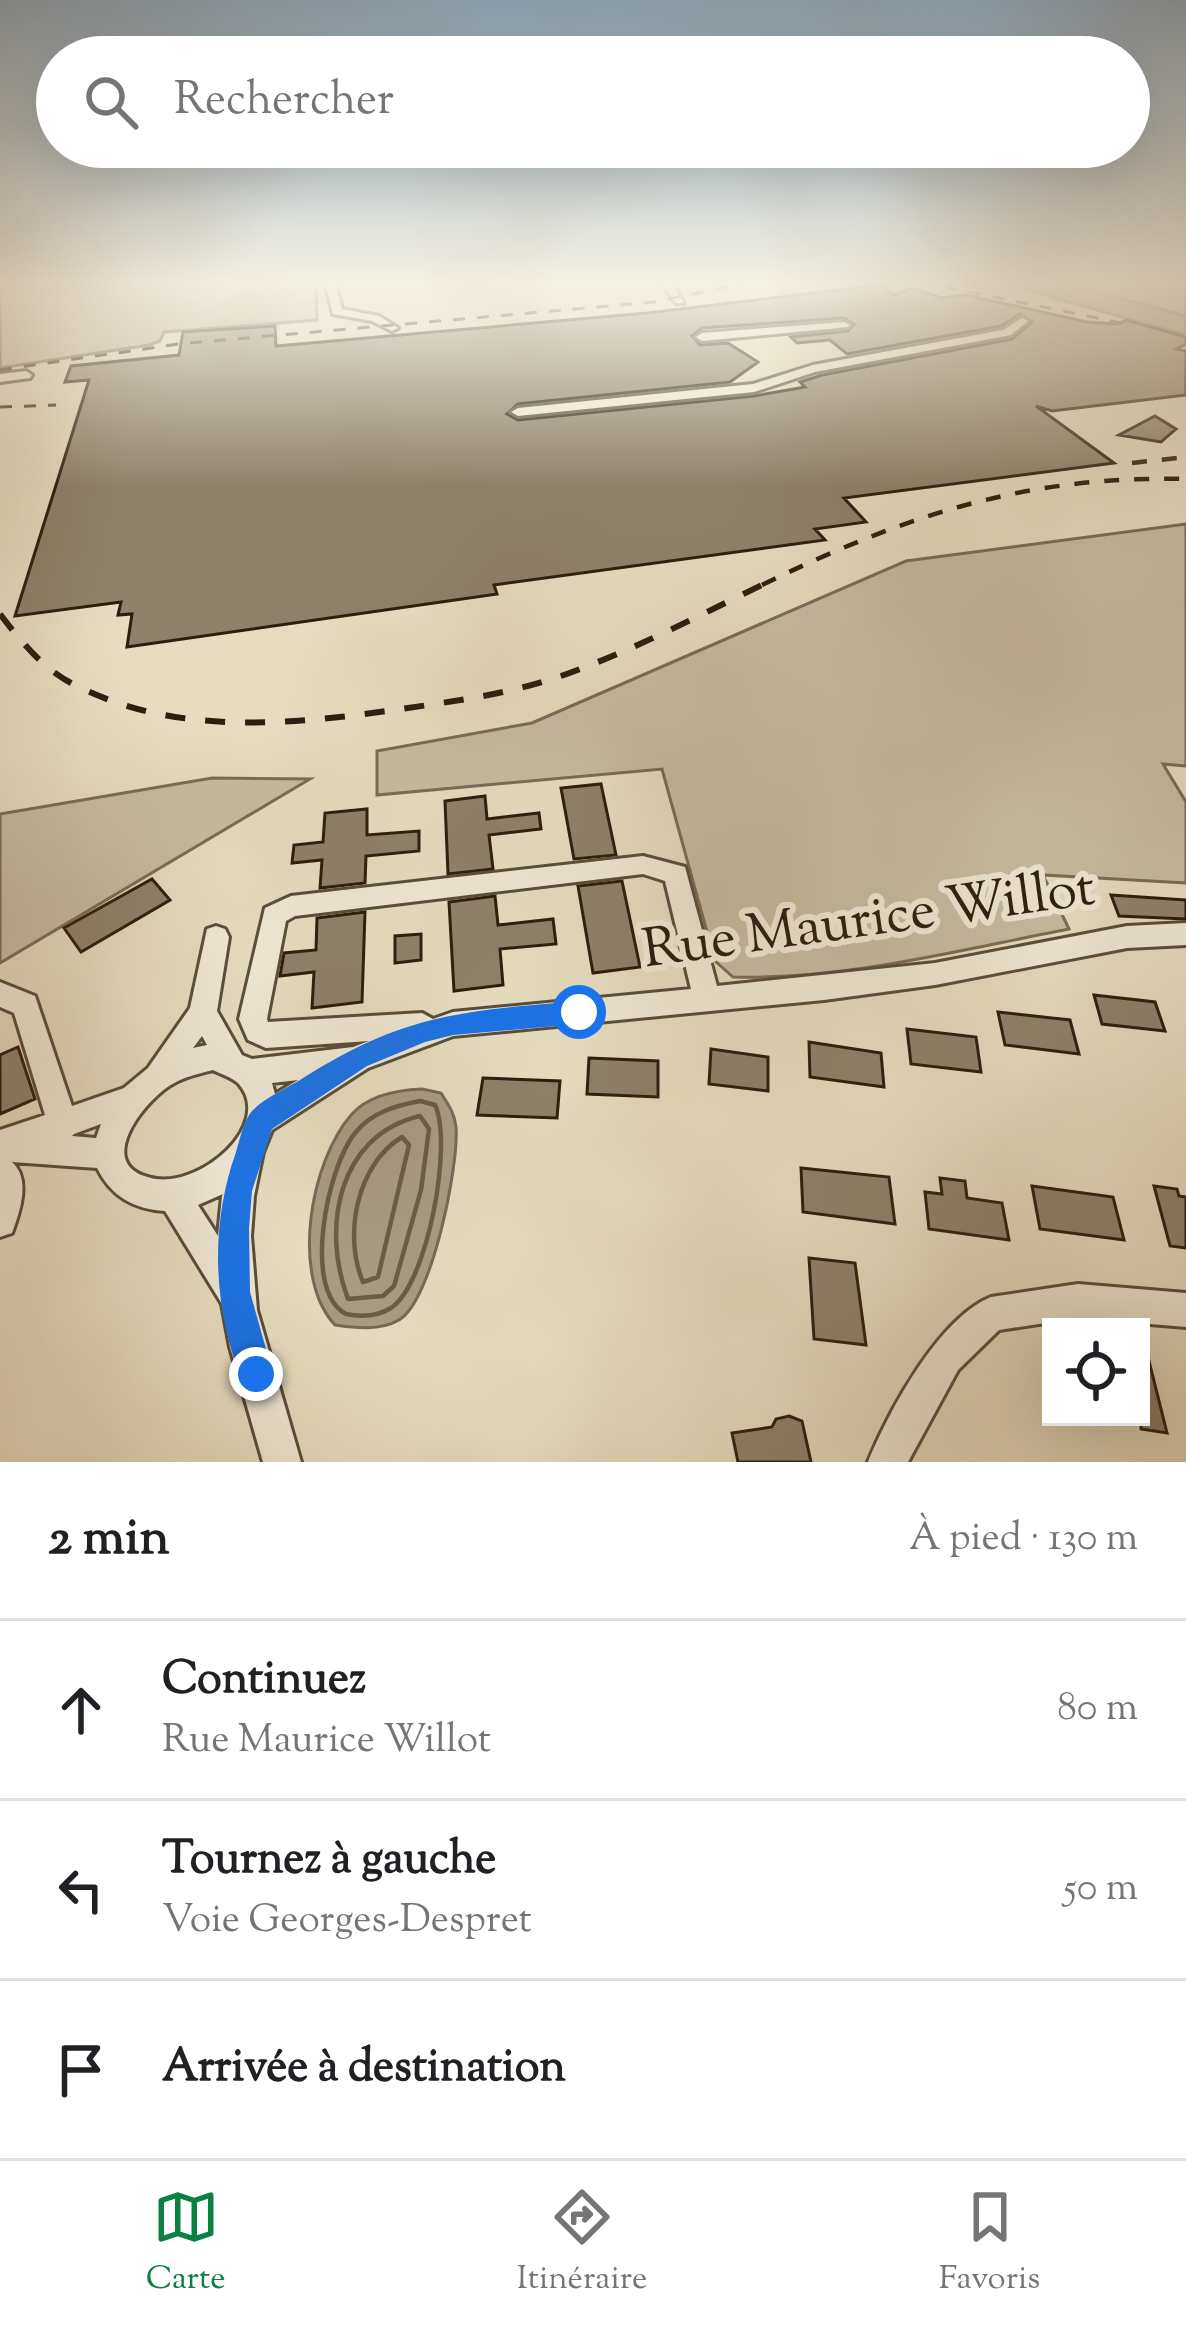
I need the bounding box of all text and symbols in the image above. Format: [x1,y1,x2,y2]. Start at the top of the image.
search box [36,36,1150,168]
icon: search [78,69,144,135]
text: Rechercher [174,70,394,135]
street label: Rue Maurice Willot [638,852,1100,992]
route start [552,985,606,1039]
map controls [1042,1318,1150,1426]
button: locate [1042,1318,1150,1426]
route end [229,1347,283,1401]
text: 2 min [48,1504,170,1577]
text: À pied · 130 m [909,1512,1138,1568]
text: Continuez [162,1649,366,1714]
icon: ahead [48,1677,114,1743]
text: 80 m [1057,1682,1138,1738]
text: Rue Maurice Willot [162,1714,491,1770]
text: Tournez à gauche [162,1829,496,1894]
icon: left [48,1857,114,1923]
text: 50 m [1063,1862,1138,1918]
text: Voie Georges-Despret [162,1894,532,1950]
icon: arrive [48,2037,114,2103]
text: Arrivée à destination [162,2037,566,2102]
tab: Carte [146,2184,226,2304]
tab: Itinéraire [517,2184,647,2304]
tab: Favoris [939,2184,1040,2304]

